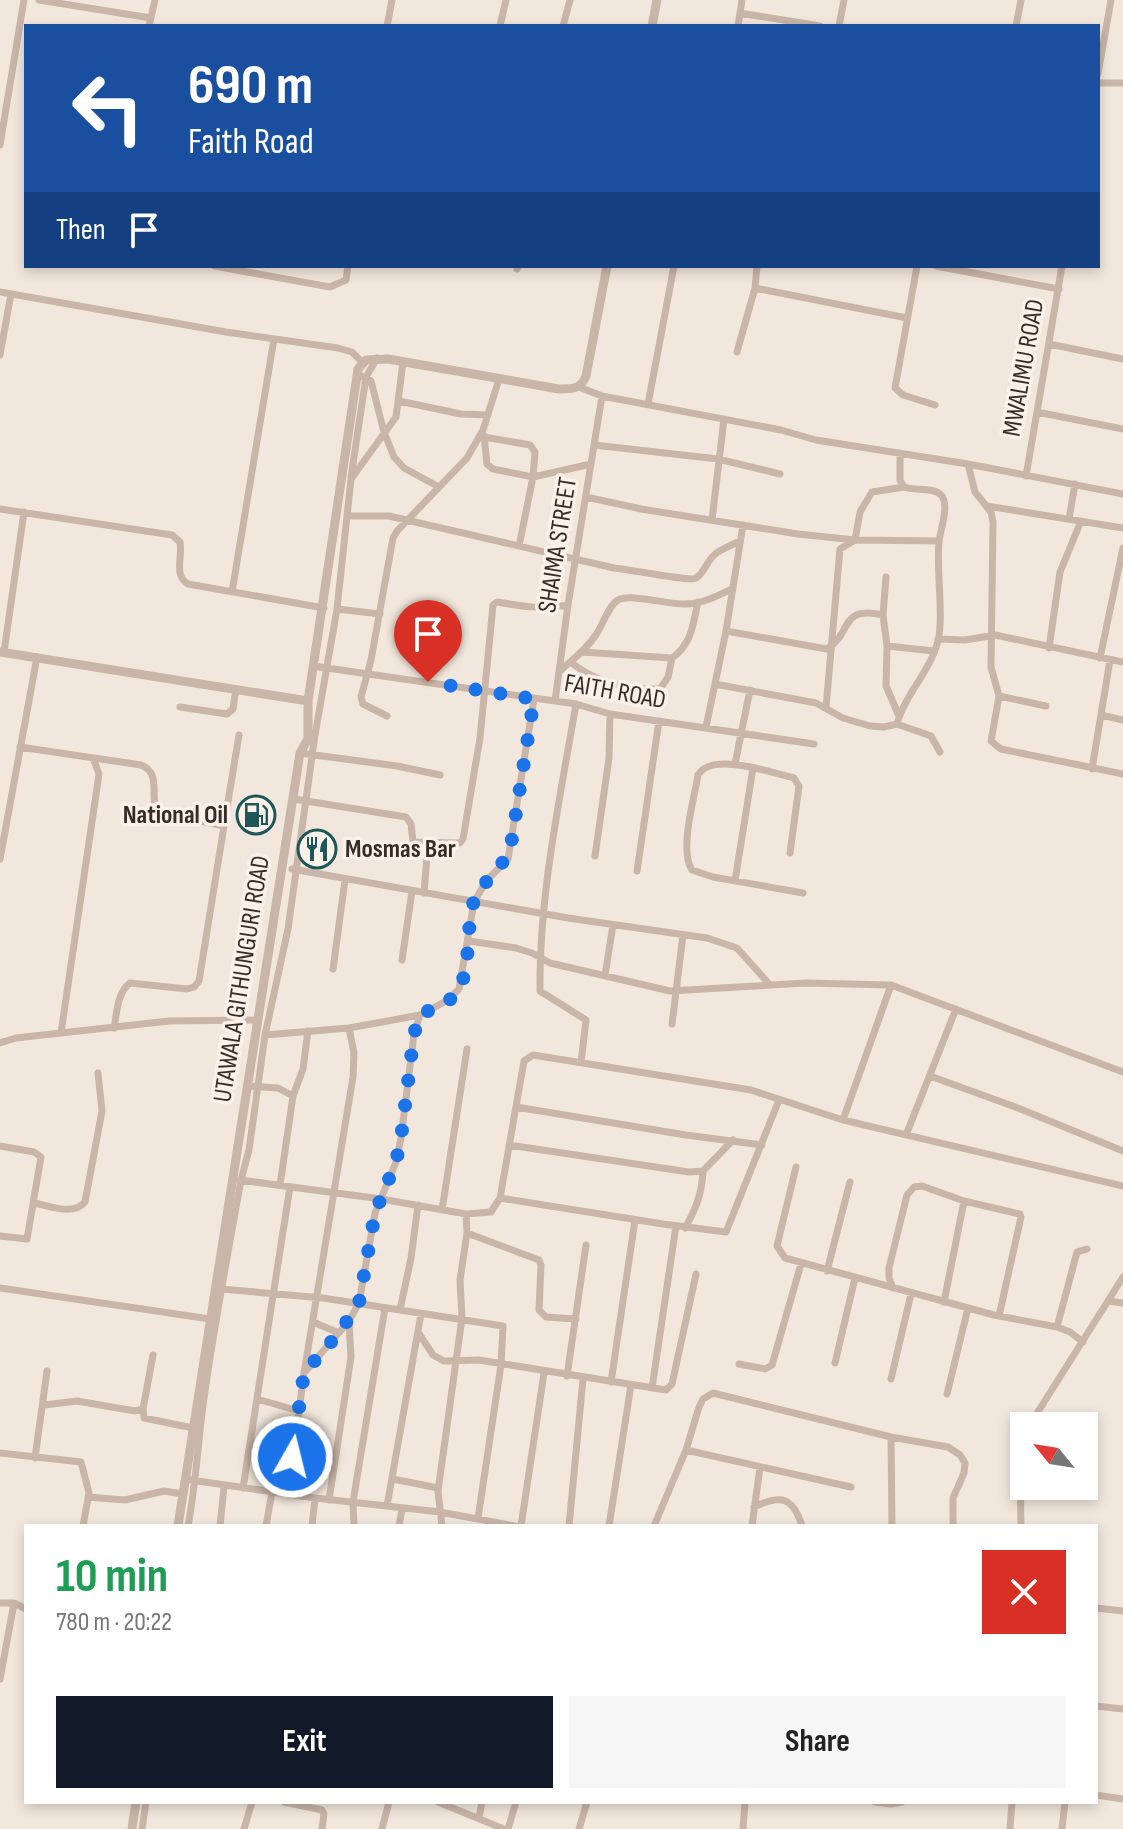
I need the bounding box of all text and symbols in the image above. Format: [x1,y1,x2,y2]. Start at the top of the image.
text: 690 m [188,53,313,120]
icon: left [56,56,160,160]
text: Faith Road [188,121,314,164]
icon: arrive [122,208,166,252]
text: Then [56,212,106,248]
street label: MWALIMU ROAD [997,297,1051,439]
street label: SHAIMA STREET [532,475,584,615]
pin [394,600,462,682]
icon: arrive [406,612,450,656]
street label: FAITH ROAD [562,668,668,716]
fuel station icon: National Oil [235,794,277,836]
place label: National Oil [123,800,228,831]
restaurant icon: Mosmas Bar [296,828,338,870]
place label: Mosmas Bar [345,834,456,865]
street label: UTAWALA GITHUNGURI ROAD [207,853,277,1105]
north arrow [1010,1412,1098,1500]
map controls [1010,1412,1098,1500]
position arrow [250,1415,334,1499]
text: 10 min [56,1548,168,1605]
button: close [982,1550,1066,1634]
text: 780 m · 20:22 [56,1607,172,1638]
button: Exit [56,1696,553,1788]
button: Share [569,1696,1066,1788]

